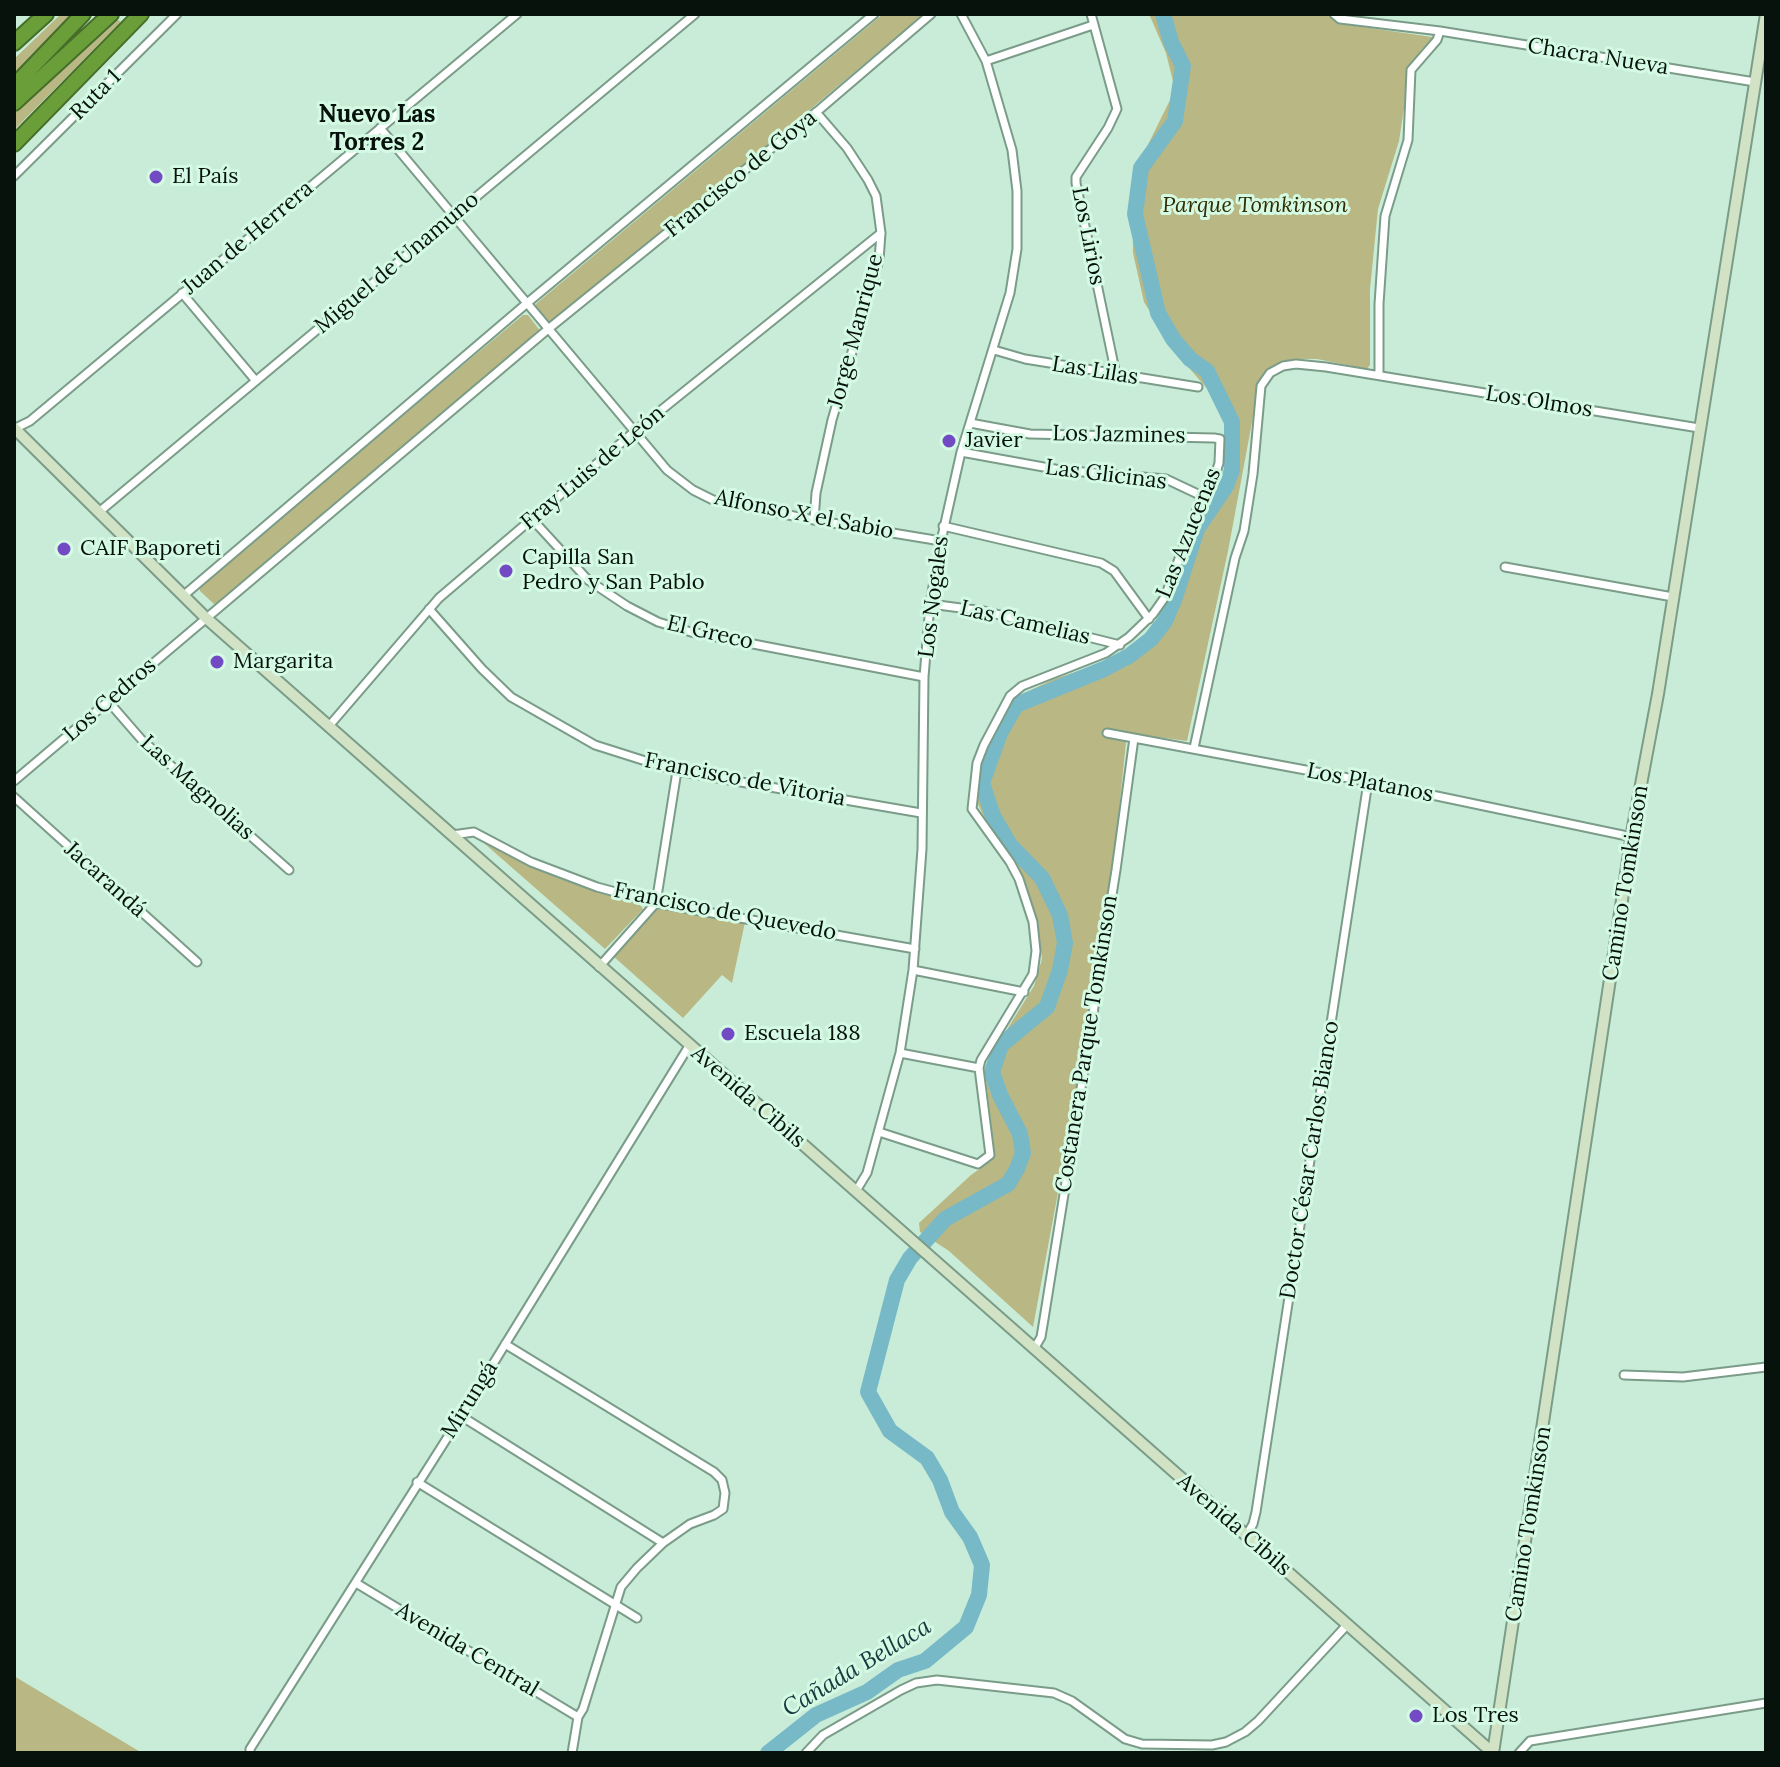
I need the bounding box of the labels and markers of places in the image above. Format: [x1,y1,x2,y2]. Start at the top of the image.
place label: El País [172,164,238,190]
marker: El País [147,168,165,186]
place label: Javier [965,428,1023,454]
marker: Javier [940,432,958,450]
place label: CAIF Baporeti [80,536,221,562]
marker: CAIF Baporeti [55,540,73,558]
place label: Capilla San Pedro y San Pablo [522,545,705,596]
marker: Capilla San Pedro y San Pablo [497,562,515,580]
place label: Margarita [233,649,333,675]
marker: Margarita [208,653,226,671]
place label: Escuela 188 [744,1021,860,1047]
marker: Escuela 188 [719,1025,737,1043]
place label: Los Tres [1432,1703,1519,1729]
marker: Los Tres [1407,1707,1425,1725]

